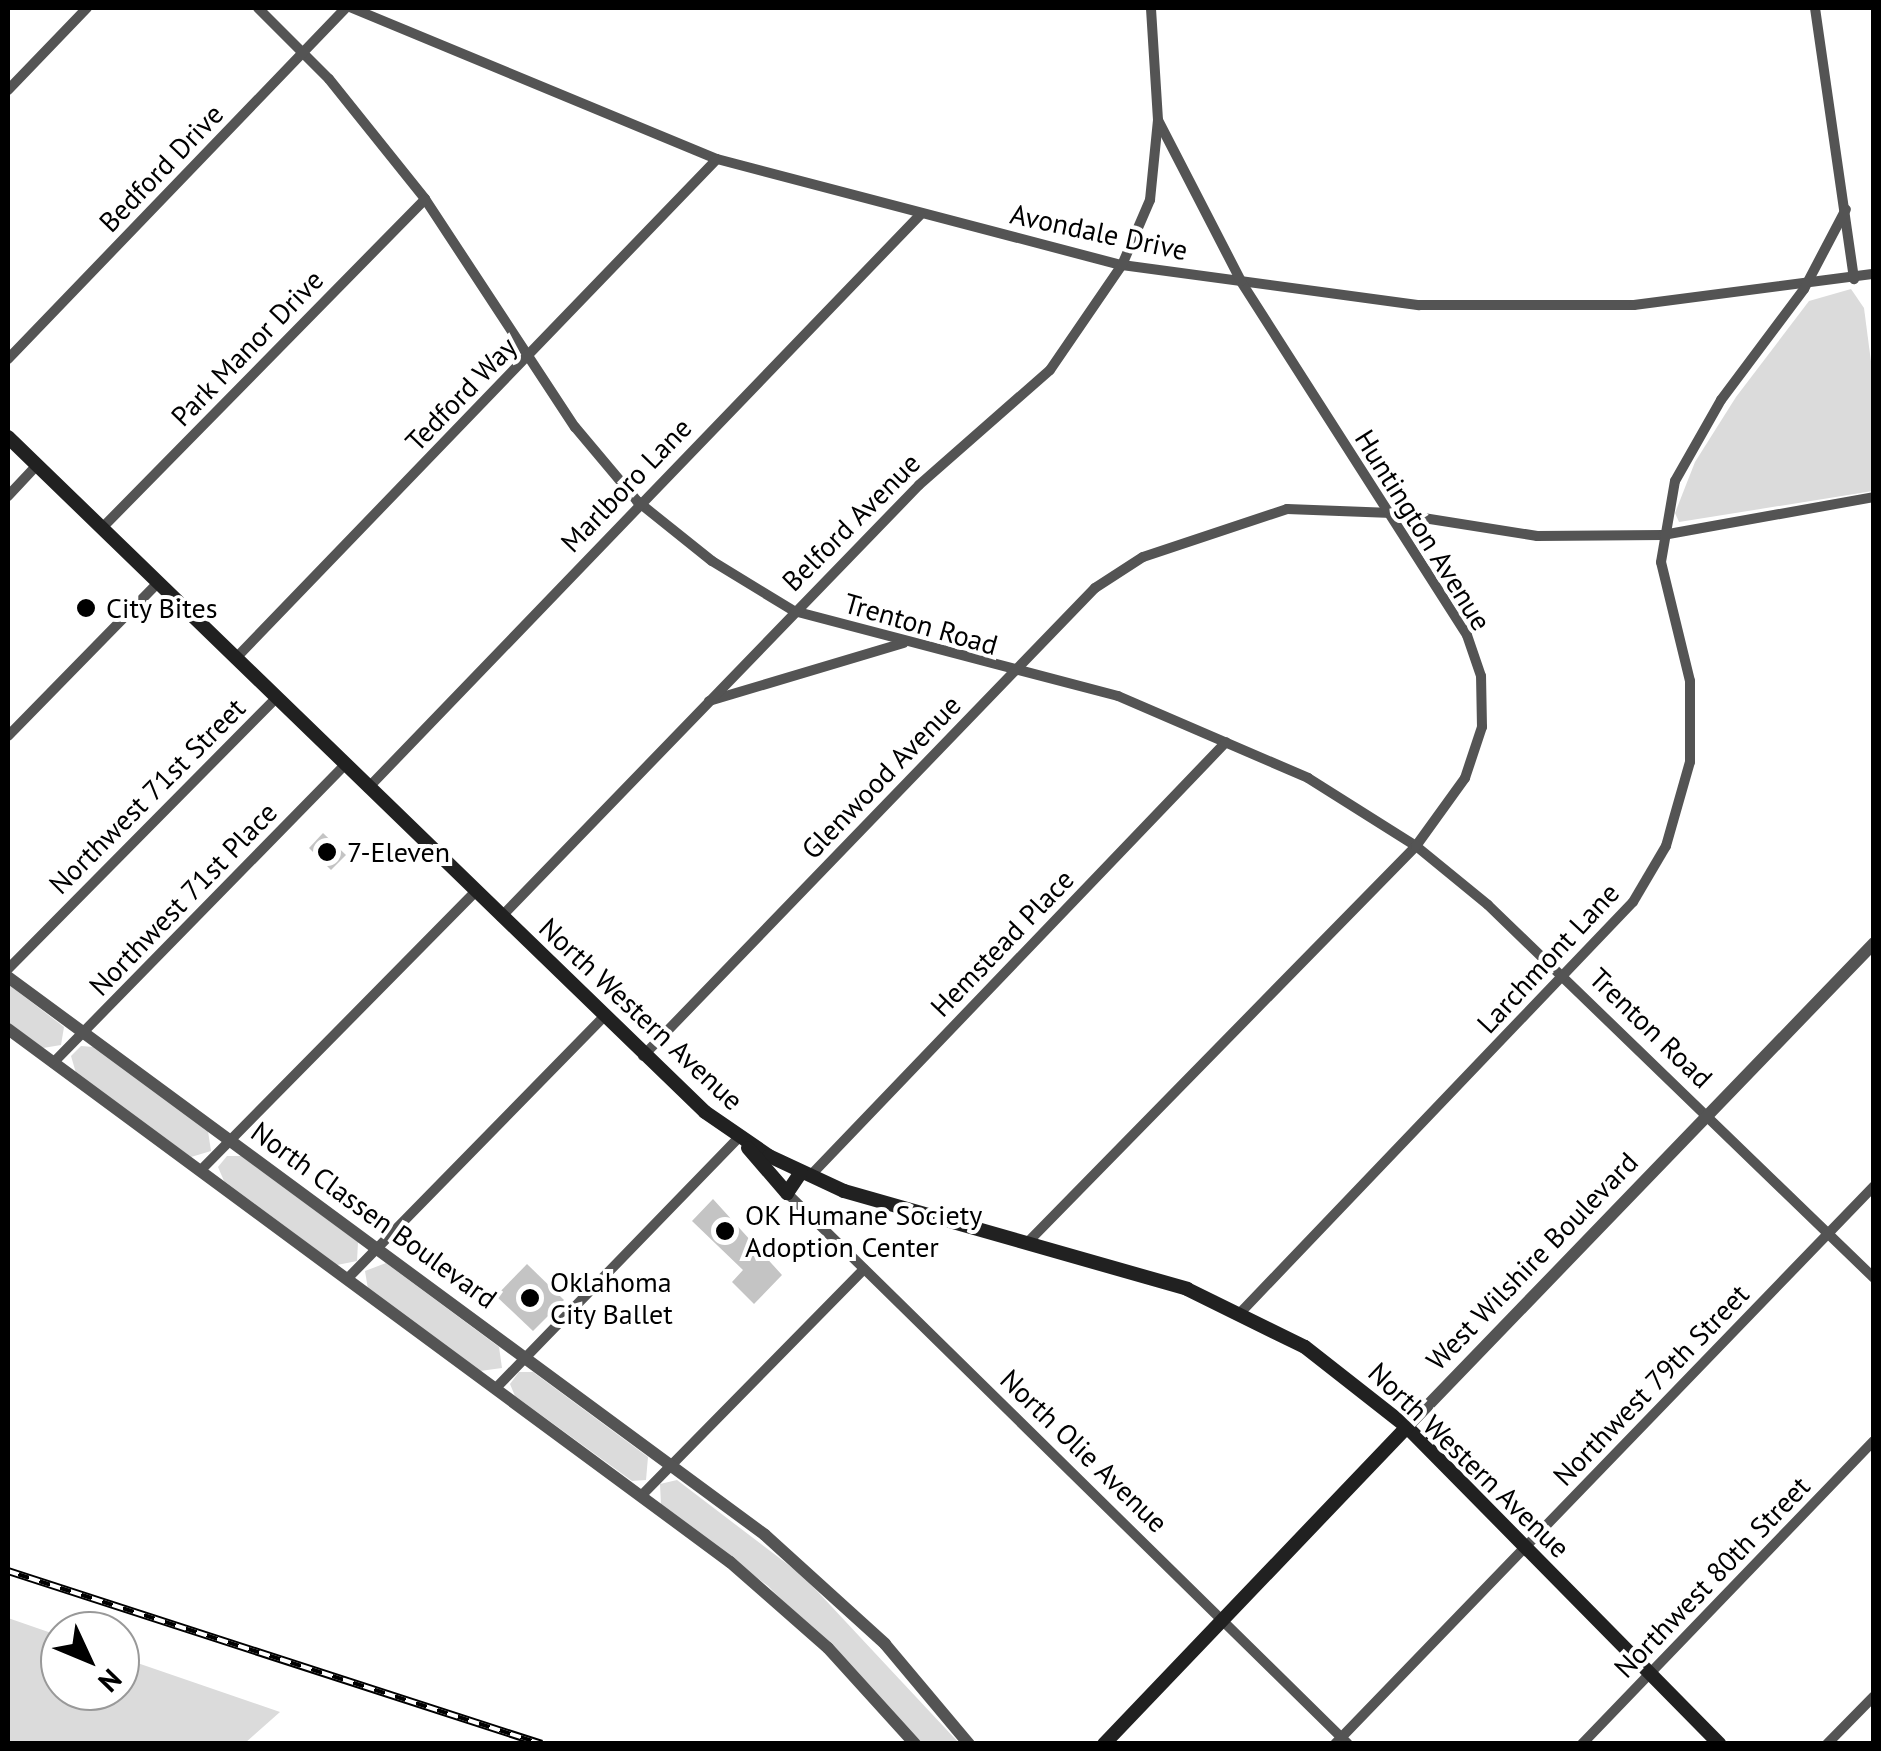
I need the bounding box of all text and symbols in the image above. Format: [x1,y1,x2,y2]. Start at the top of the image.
street label: Bedford Drive [92,97,230,239]
street label: Avondale Drive [1007,197,1191,267]
street label: Park Manor Drive [164,263,330,433]
street label: Tedford Way [398,330,524,458]
street label: Marlboro Lane [554,411,698,559]
street label: Huntington Avenue [1348,423,1498,637]
street label: Belford Avenue [775,446,927,598]
street label: Trenton Road [840,586,1002,662]
place label: City Bites [106,591,219,625]
marker: City Bites [75,597,97,619]
street label: Glenwood Avenue [794,688,968,866]
street label: Northwest 71st Street [42,691,252,901]
street label: Northwest 71st Place [82,795,284,1003]
place label: 7-Eleven [347,835,450,869]
marker: 7-Eleven [316,841,338,863]
street label: Hemstead Place [923,863,1081,1023]
street label: Larchmont Lane [1470,876,1626,1040]
street label: North Western Avenue [532,910,750,1118]
street label: Trenton Road [1583,961,1719,1095]
street label: North Classen Boulevard [245,1115,503,1315]
street label: West Wilshire Boulevard [1419,1145,1645,1377]
place label: OK Humane Society Adoption Center [745,1198,983,1264]
marker: OK Humane Society Adoption Center [714,1220,736,1242]
place label: Oklahoma City Ballet [550,1265,674,1331]
street label: Northwest 79th Street [1546,1277,1756,1493]
marker: Oklahoma City Ballet [519,1287,541,1309]
street label: North Western Avenue [1361,1355,1577,1565]
street label: North Olie Avenue [993,1362,1175,1540]
street label: Northwest 80th Street [1607,1469,1817,1685]
north arrow [40,1611,140,1711]
text: N [91,1661,130,1700]

